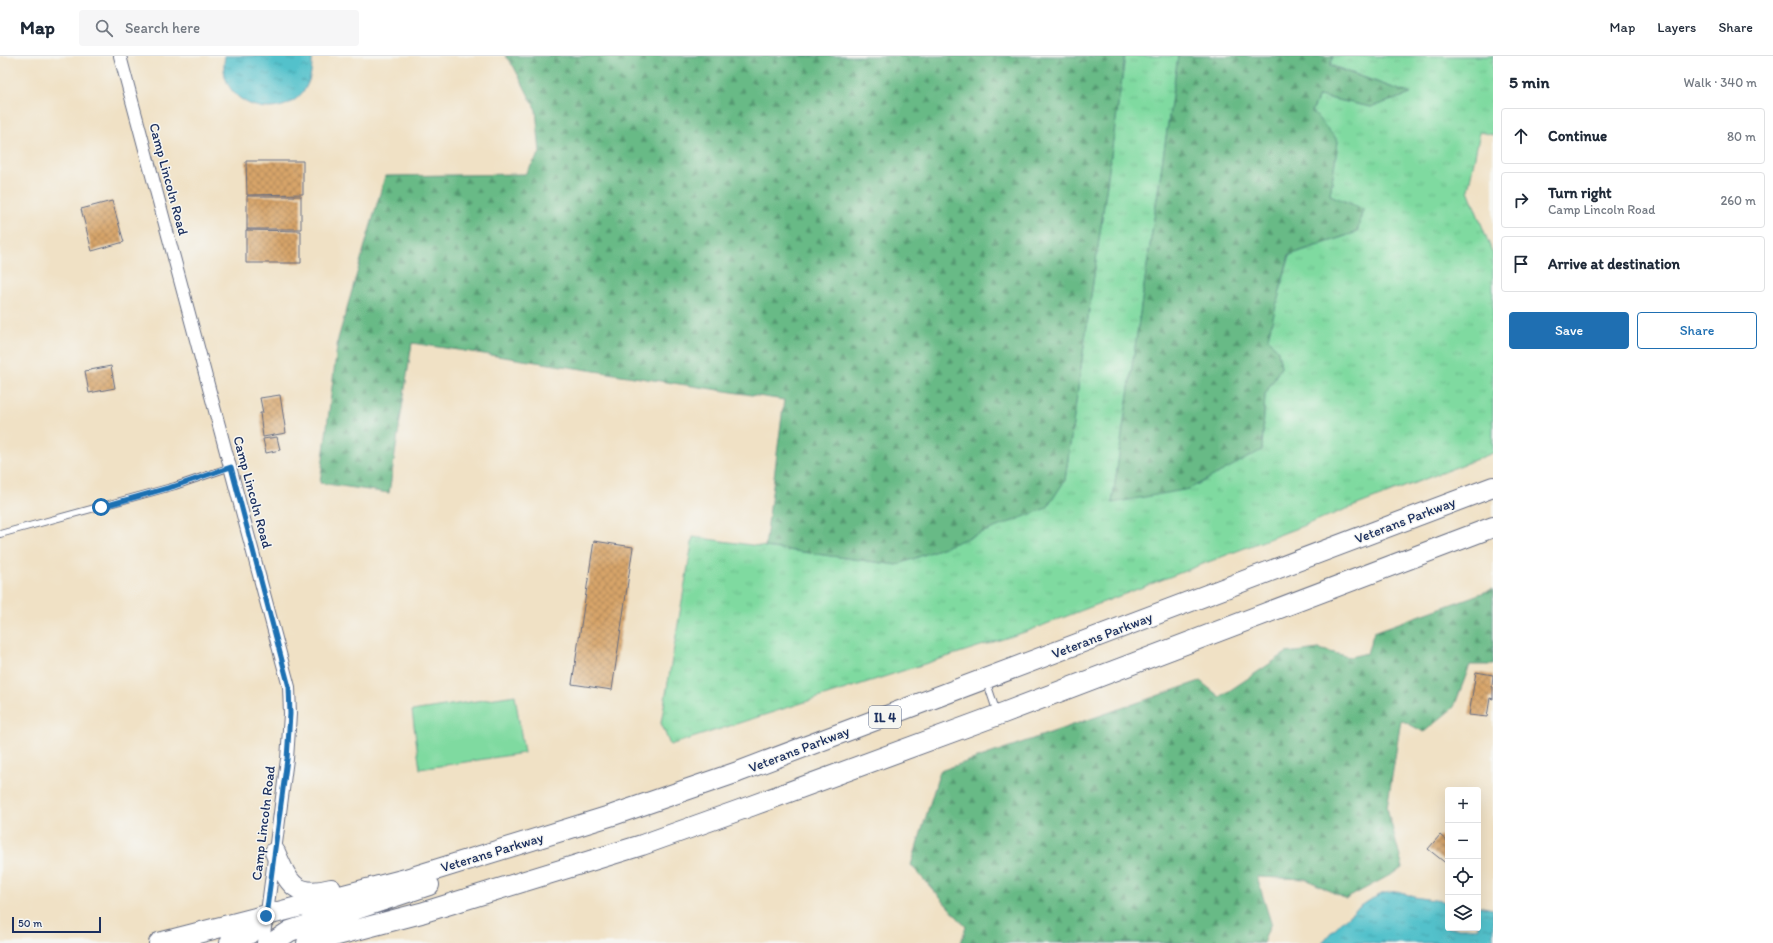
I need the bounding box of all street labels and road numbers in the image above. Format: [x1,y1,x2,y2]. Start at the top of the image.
street label: Camp Lincoln Road [145,121,192,237]
street label: Camp Lincoln Road [229,434,276,550]
street label: Veterans Parkway [1352,493,1458,547]
street label: Veterans Parkway [1049,608,1155,662]
road number: IL 4 [869,706,901,728]
street label: Veterans Parkway [746,722,852,776]
street label: Camp Lincoln Road [248,764,279,881]
street label: Veterans Parkway [439,829,546,876]

